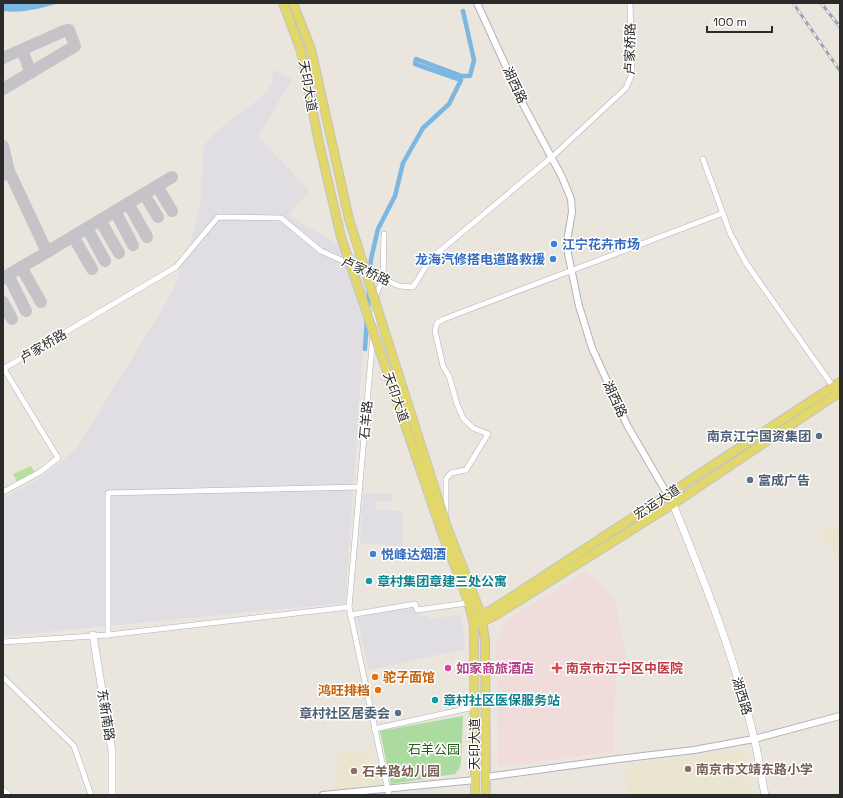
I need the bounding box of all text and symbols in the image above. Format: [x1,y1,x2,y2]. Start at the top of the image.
scale bar [707,8,772,34]
text: 100 m [713,14,747,30]
street label: 卢家桥路 [621,23,639,75]
street label: 天印大道 [295,59,321,113]
street label: 湖西路 [499,64,531,106]
place label: 江宁花卉市场 [562,236,640,253]
marker: 江宁花卉市场 [549,239,559,249]
place label: 龙海汽修搭电道路救援 [415,251,545,268]
street label: 卢家桥路 [339,253,393,289]
marker: 龙海汽修搭电道路救援 [548,254,558,264]
street label: 卢家桥路 [16,325,70,367]
street label: 天印大道 [379,370,413,424]
street label: 湖西路 [599,378,631,420]
street label: 石羊路 [356,400,376,440]
place label: 南京江宁国资集团 [707,428,811,445]
marker: 南京江宁国资集团 [814,431,824,441]
place label: 富成广告 [758,472,810,489]
marker: 富成广告 [745,475,755,485]
street label: 宏运大道 [631,481,683,523]
place label: 悦峰达烟酒 [381,546,446,563]
marker: 悦峰达烟酒 [368,549,378,559]
place label: 章村集团章建三处公寓 [377,573,507,590]
marker: 章村集团章建三处公寓 [364,576,374,586]
place label: 如家商旅酒店 [456,660,534,677]
place label: 南京市江宁区中医院 [566,660,683,677]
marker: 南京市江宁区中医院 [551,662,563,674]
marker: 如家商旅酒店 [443,663,453,673]
place label: 驼子面馆 [383,669,435,686]
marker: 驼子面馆 [370,672,380,682]
street label: 湖西路 [728,675,756,717]
place label: 鸿旺排档 [318,682,370,699]
marker: 鸿旺排档 [373,685,383,695]
street label: 东新南路 [94,688,118,742]
place label: 章村社区医保服务站 [443,692,560,709]
marker: 章村社区医保服务站 [430,695,440,705]
place label: 章村社区居委会 [299,705,390,722]
marker: 章村社区居委会 [393,708,403,718]
street label: 天印大道 [466,718,483,770]
park label: 石羊公园 [408,741,460,758]
place label: 南京市文靖东路小学 [696,761,813,778]
place label: 石羊路幼儿园 [362,763,440,780]
marker: 南京市文靖东路小学 [683,764,693,774]
marker: 石羊路幼儿园 [349,766,359,776]

